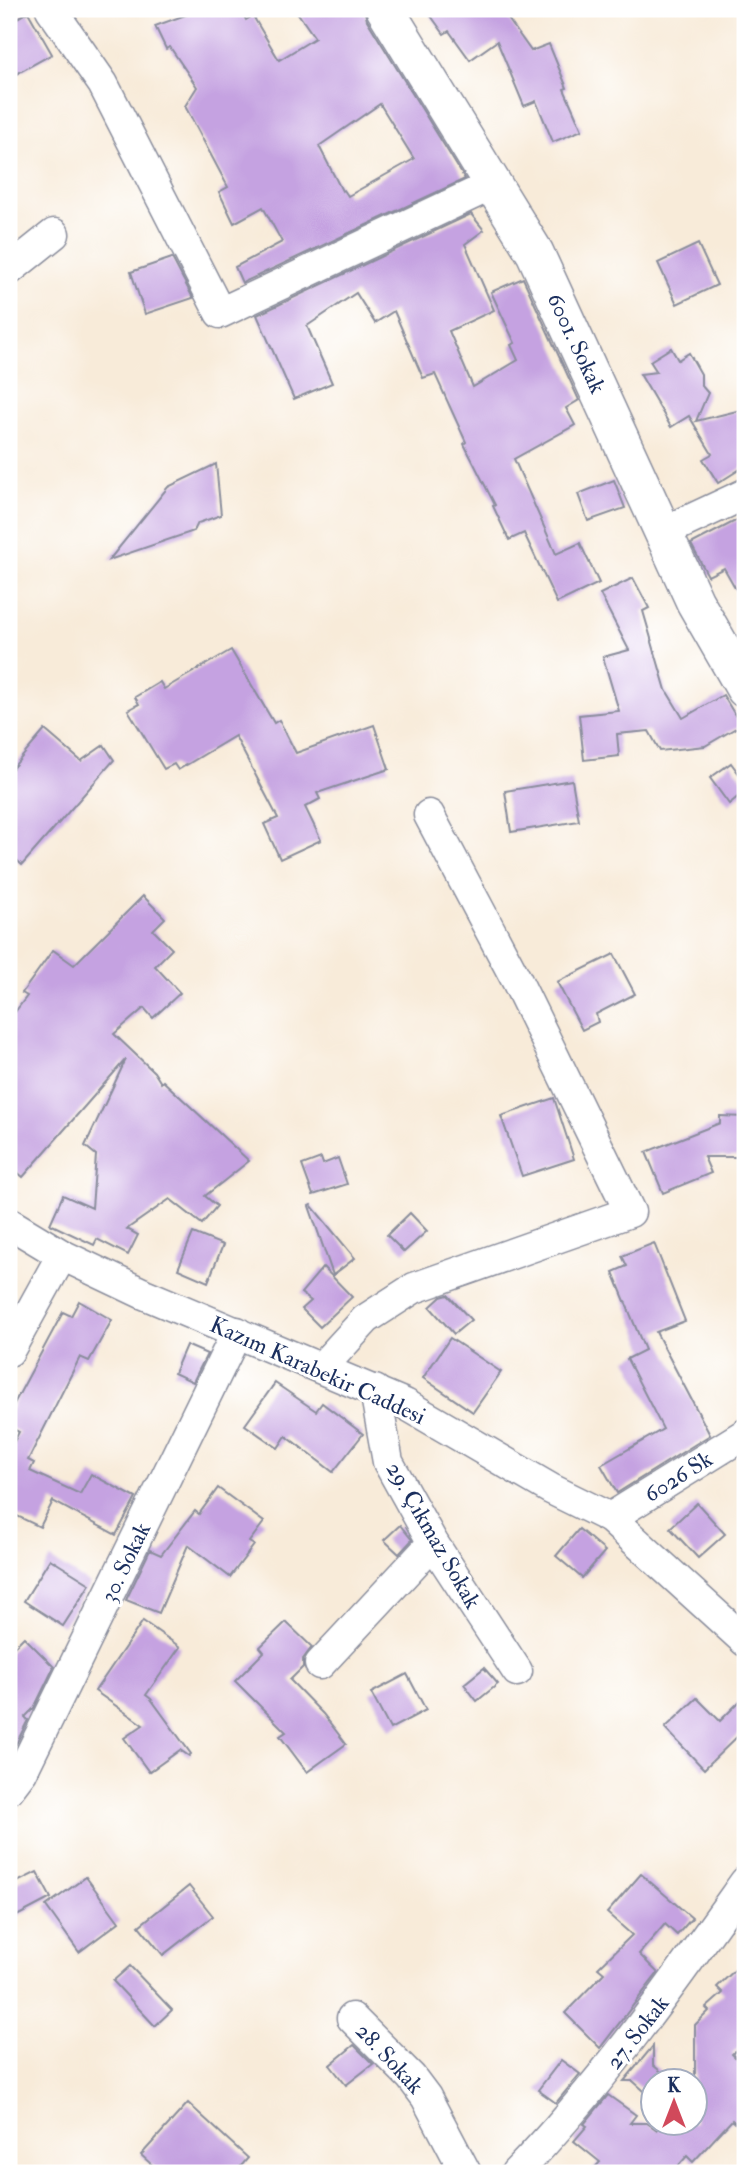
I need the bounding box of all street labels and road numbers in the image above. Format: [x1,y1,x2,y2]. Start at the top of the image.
street label: 6001. Sokak [541,288,612,398]
street label: Kazım Karabekir Caddesi [206,1310,430,1431]
street label: 6026 Sk [639,1444,718,1509]
street label: 29. Çıkmaz Sokak [380,1457,487,1614]
street label: 30. Sokak [94,1518,157,1607]
street label: 27. Sokak [599,1989,675,2075]
street label: 28. Sokak [349,2017,430,2100]

